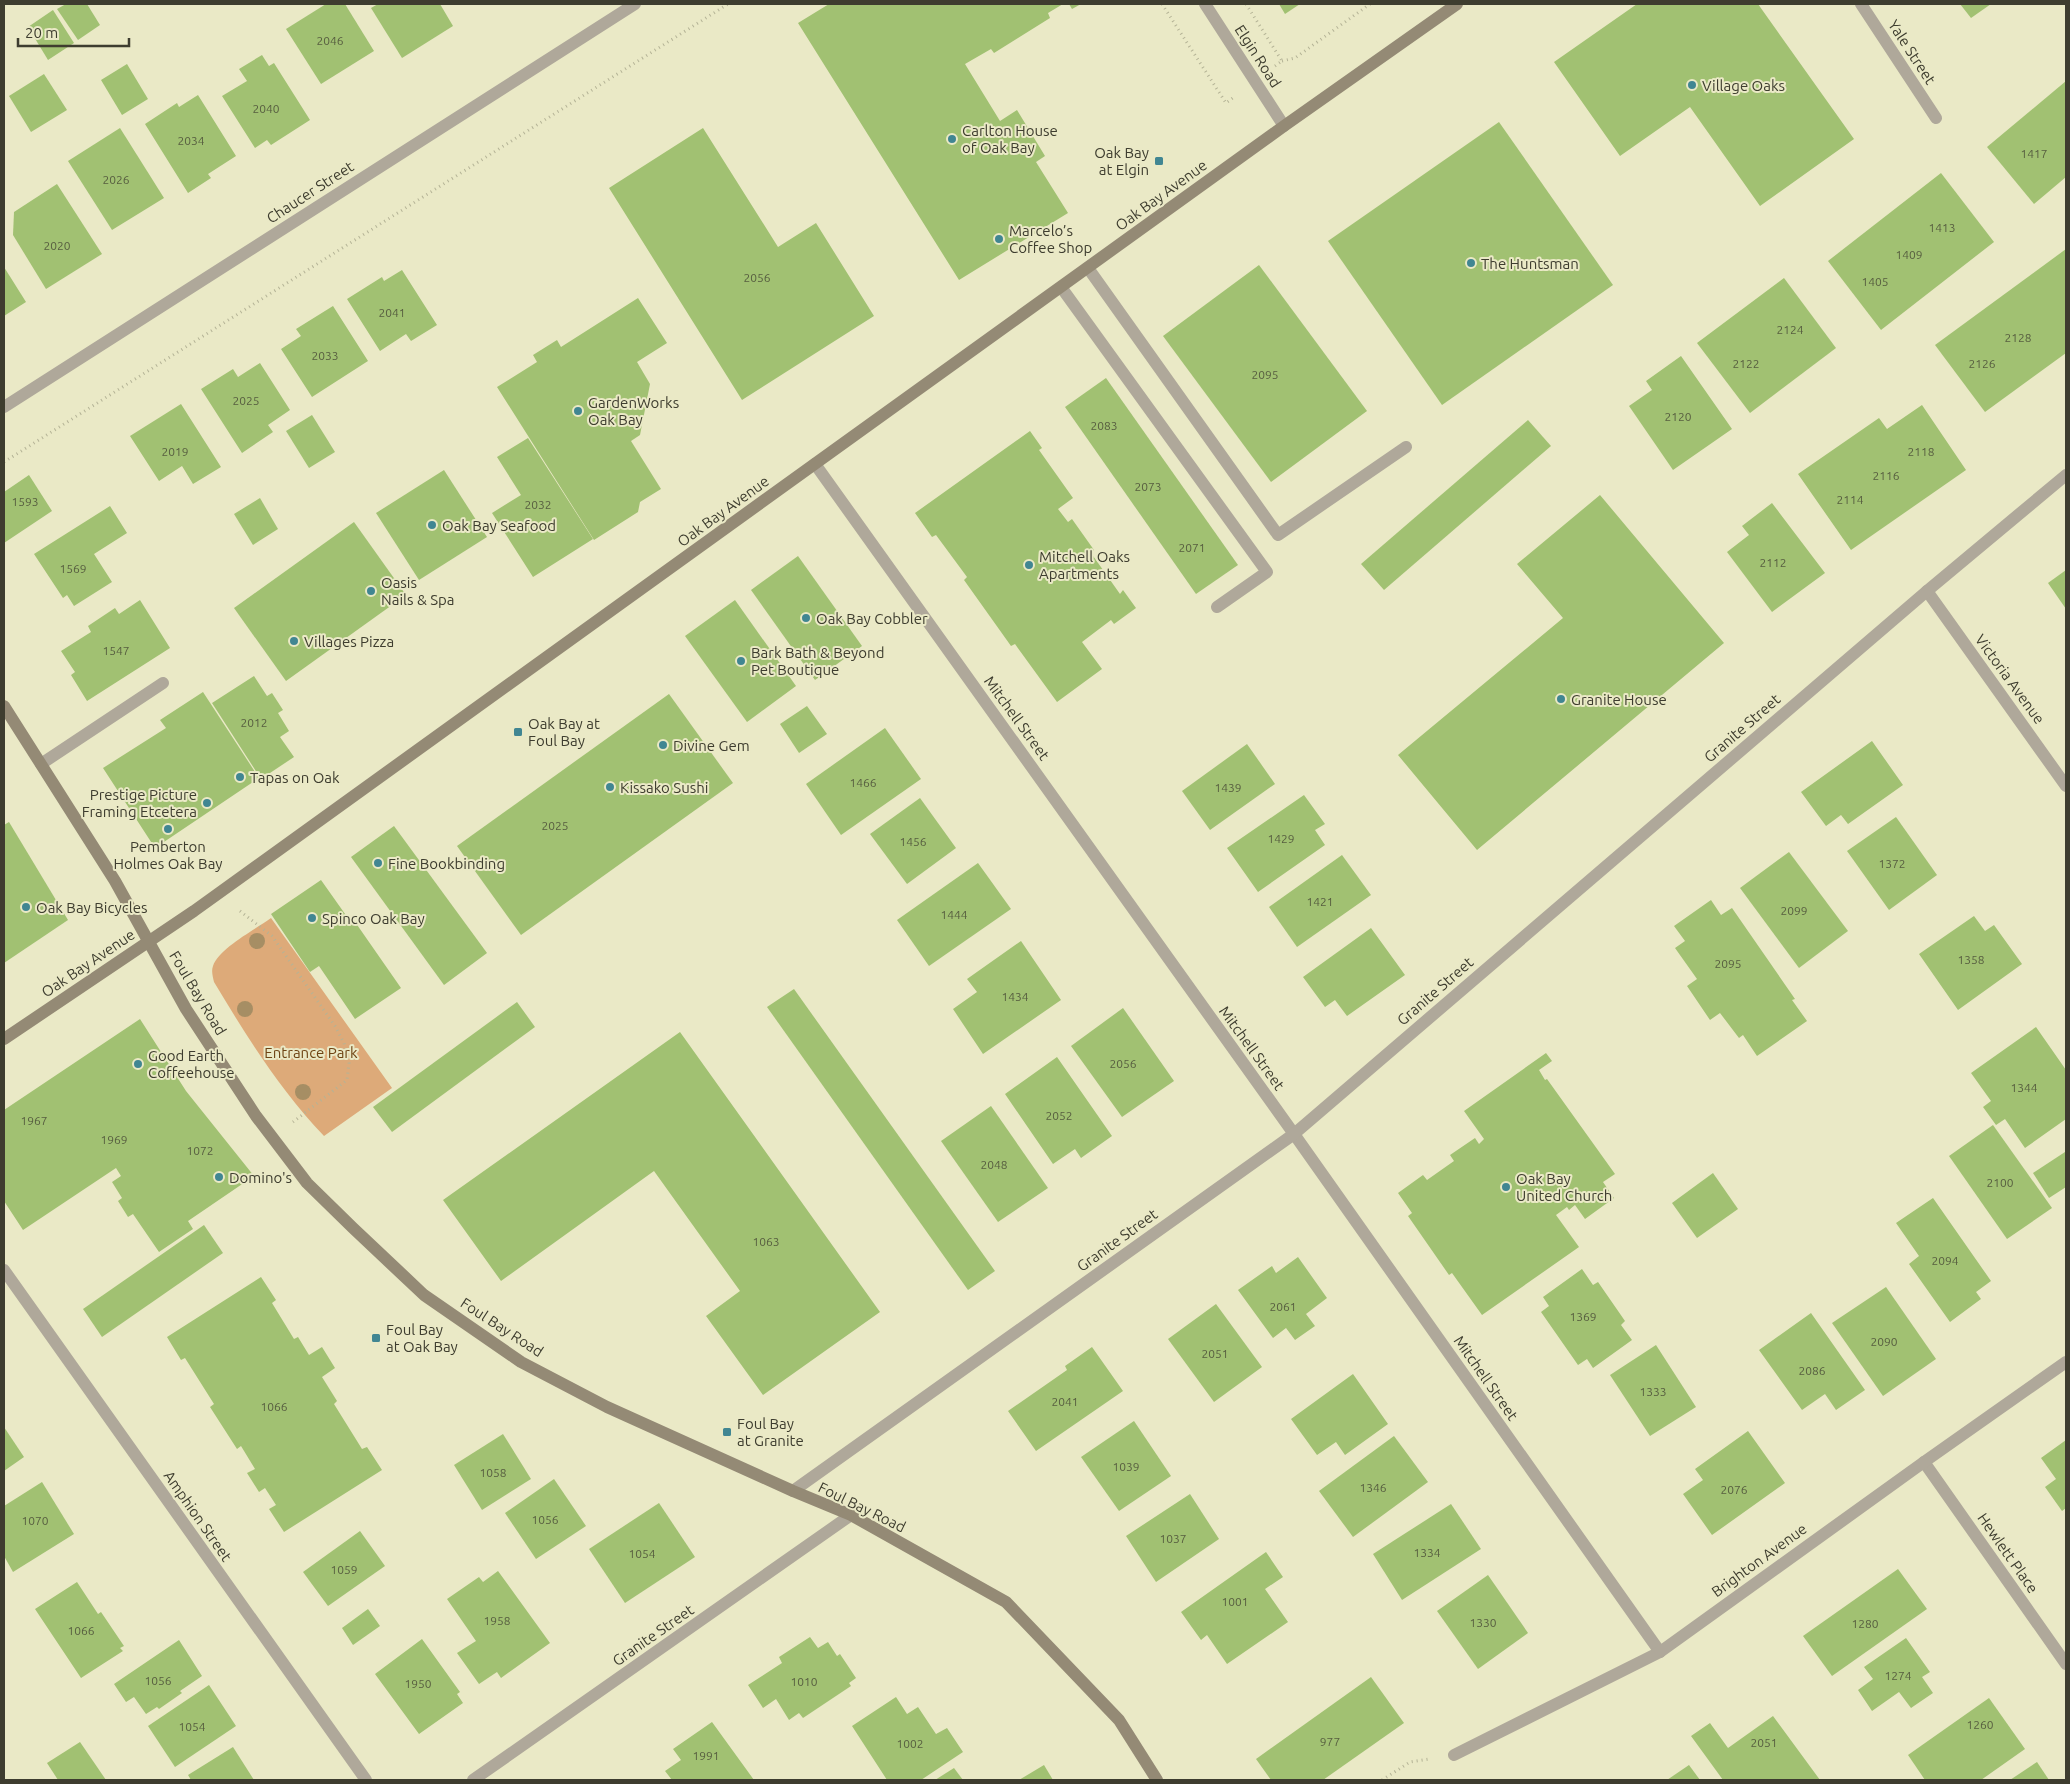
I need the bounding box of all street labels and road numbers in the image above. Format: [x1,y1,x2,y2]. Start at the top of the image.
street label: Yale Street [1885,17,1939,87]
street label: Elgin Road [1231,22,1285,90]
street label: Oak Bay Avenue [1112,156,1210,234]
street label: Chaucer Street [263,158,357,226]
street label: Oak Bay Avenue [674,472,772,550]
street label: Victoria Avenue [1972,631,2048,727]
street label: Mitchell Street [981,673,1053,763]
street label: Granite Street [1701,690,1784,766]
street label: Oak Bay Avenue [38,926,138,1000]
street label: Foul Bay Road [166,948,230,1038]
street label: Granite Street [1394,953,1477,1029]
street label: Mitchell Street [1216,1003,1288,1093]
street label: Granite Street [1074,1205,1161,1275]
street label: Foul Bay Road [458,1294,546,1360]
street label: Mitchell Street [1450,1332,1522,1424]
street label: Amphion Street [161,1468,236,1565]
street label: Foul Bay Road [816,1479,908,1535]
street label: Hewlett Place [1974,1510,2042,1596]
street label: Brighton Avenue [1708,1520,1810,1600]
street label: Granite Street [609,1601,697,1669]

